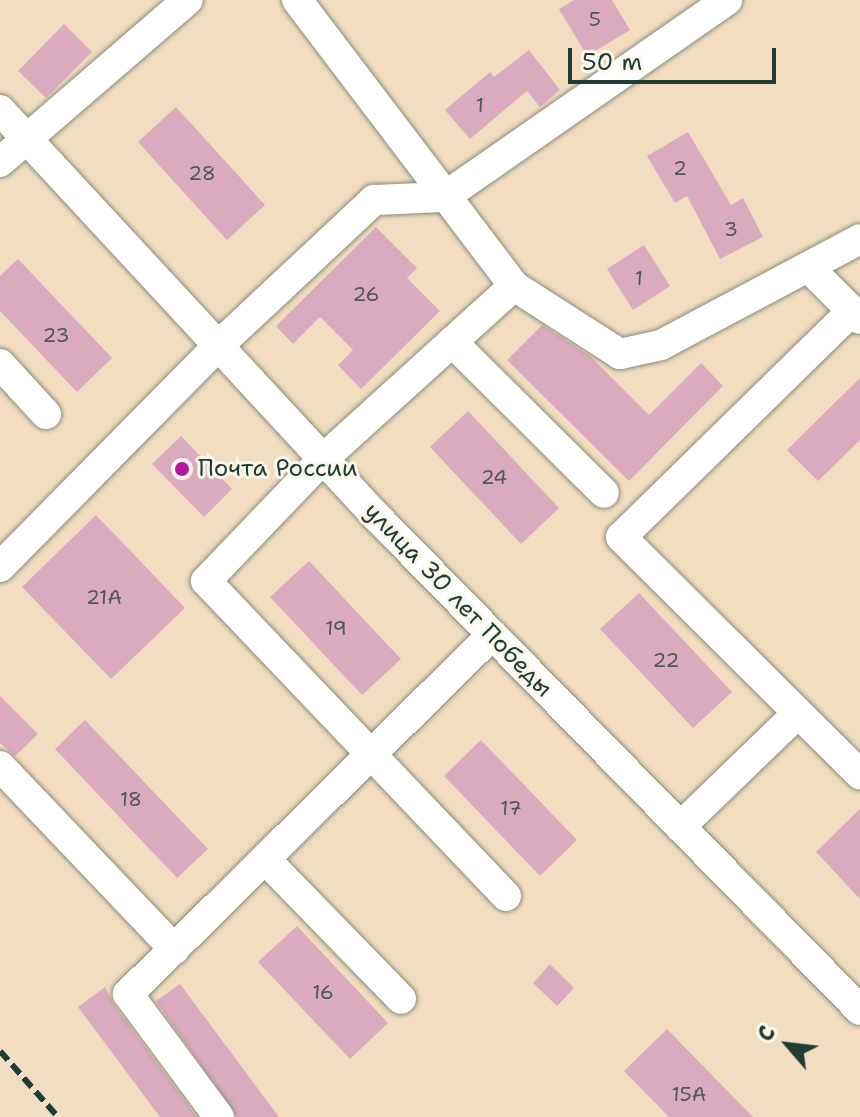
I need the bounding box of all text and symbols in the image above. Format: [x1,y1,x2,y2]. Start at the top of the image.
house number: 5 [589,7,601,31]
scale bar [572,32,780,82]
text: 50 m [582,46,642,78]
house number: 1 [476,93,484,117]
house number: 2 [673,156,687,180]
house number: 28 [188,161,216,185]
house number: 3 [724,217,738,241]
house number: 1 [635,266,643,290]
house number: 26 [352,282,380,306]
house number: 23 [43,323,69,347]
place label: Почта России [198,455,358,483]
marker: Почта России [173,460,191,478]
house number: 24 [481,465,507,489]
street label: улица 30 лет Победы [358,497,558,703]
house number: 21А [86,585,122,609]
house number: 19 [325,616,347,640]
house number: 22 [653,648,679,672]
house number: 18 [120,787,142,811]
house number: 17 [500,796,522,820]
house number: 16 [312,980,334,1004]
north arrow [748,1005,828,1085]
text: С [750,1021,782,1046]
house number: 15А [672,1082,706,1106]

